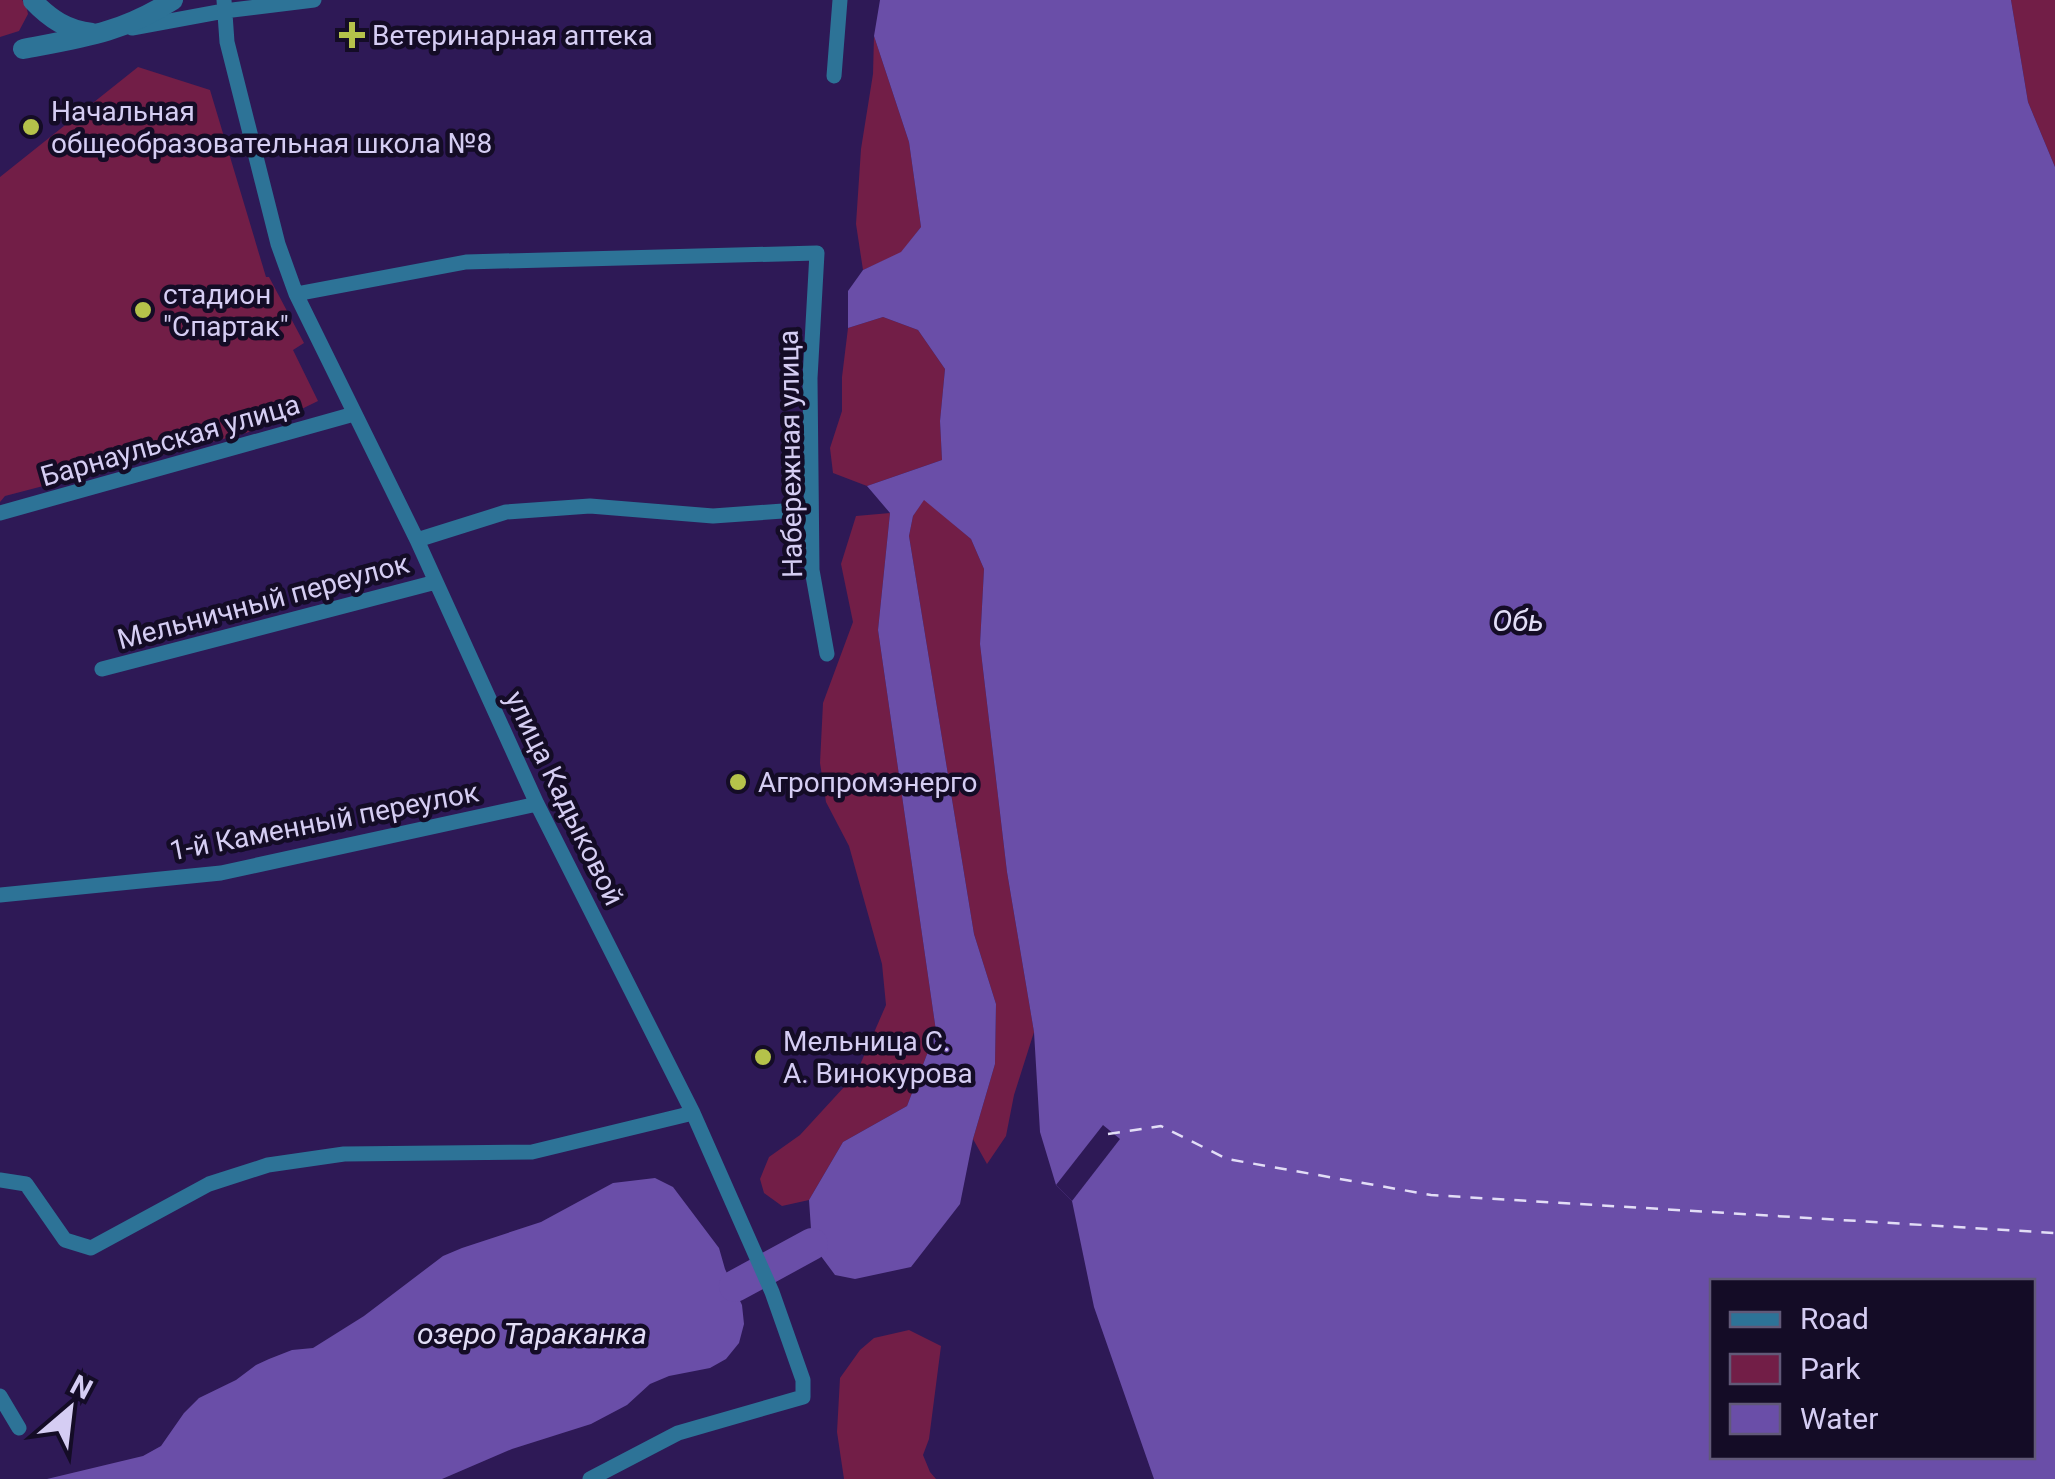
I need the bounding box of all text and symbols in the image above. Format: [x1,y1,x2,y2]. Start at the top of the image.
place label: Ветеринарная аптека [372,19,653,52]
marker: Ветеринарная аптека [341,24,363,46]
place label: Начальная общеобразовательная школа №8 [51,95,492,160]
marker: Начальная общеобразовательная школа №8 [20,116,42,138]
place label: стадион "Спартак" [163,278,289,343]
marker: стадион "Спартак" [132,299,154,321]
street label: Набережная улица [772,330,809,578]
street label: Барнаульская улица [37,388,304,493]
street label: Мельничный переулок [114,547,413,656]
water label: Обь [1492,603,1544,638]
street label: улица Кадыковой [498,686,631,911]
place label: Агропромэнерго [758,766,978,799]
marker: Агропромэнерго [727,771,749,793]
street label: 1-й Каменный переулок [167,775,481,868]
place label: Мельница С. А. Винокурова [783,1025,973,1090]
marker: Мельница С. А. Винокурова [752,1046,774,1068]
legend [1710,1279,2035,1459]
text: Road [1800,1301,1869,1336]
water label: озеро Тараканка [417,1316,647,1351]
text: Park [1800,1351,1861,1386]
north arrow [20,1359,120,1459]
text: N [65,1368,98,1407]
text: Water [1800,1401,1878,1436]

